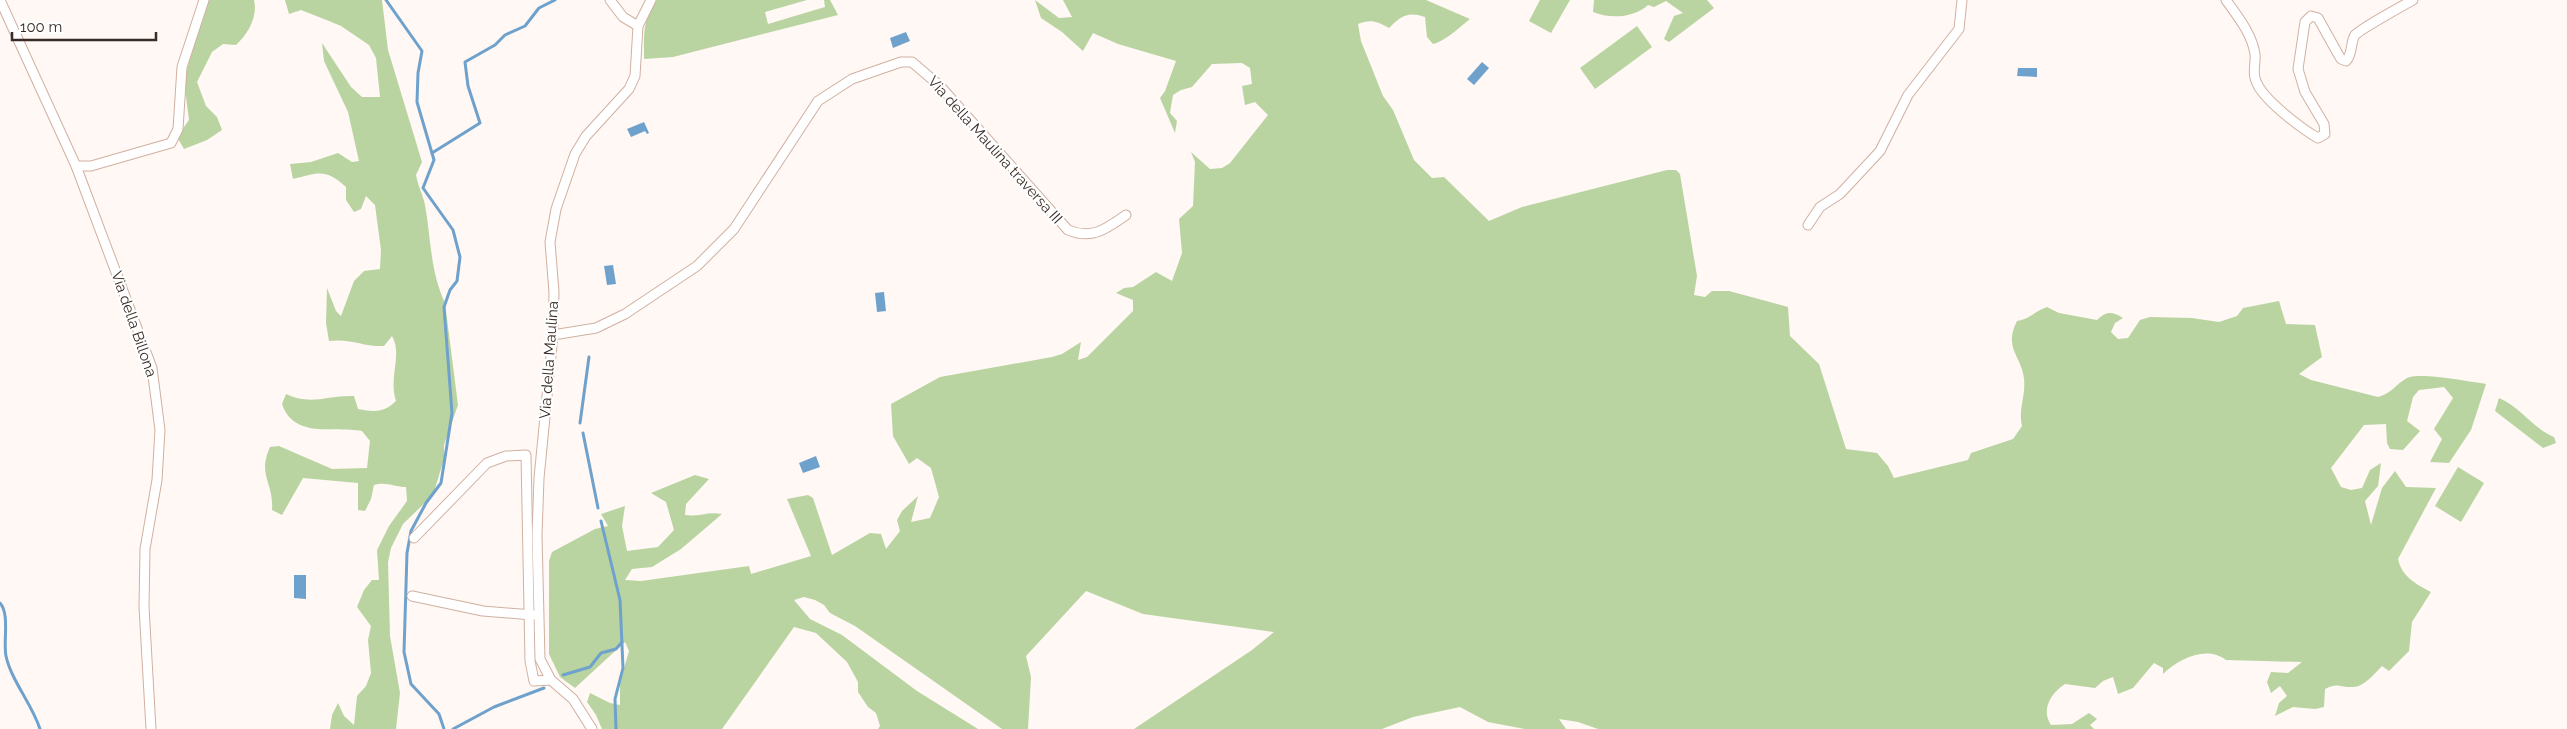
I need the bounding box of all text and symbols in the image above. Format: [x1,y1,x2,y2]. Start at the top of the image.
scale bar [12,10,156,42]
text: 100 m [20,18,62,36]
street label: Via della Maulina traversa III [924,72,1066,228]
street label: Via della Billona [107,269,161,379]
street label: Via della Maulina [536,300,562,420]

